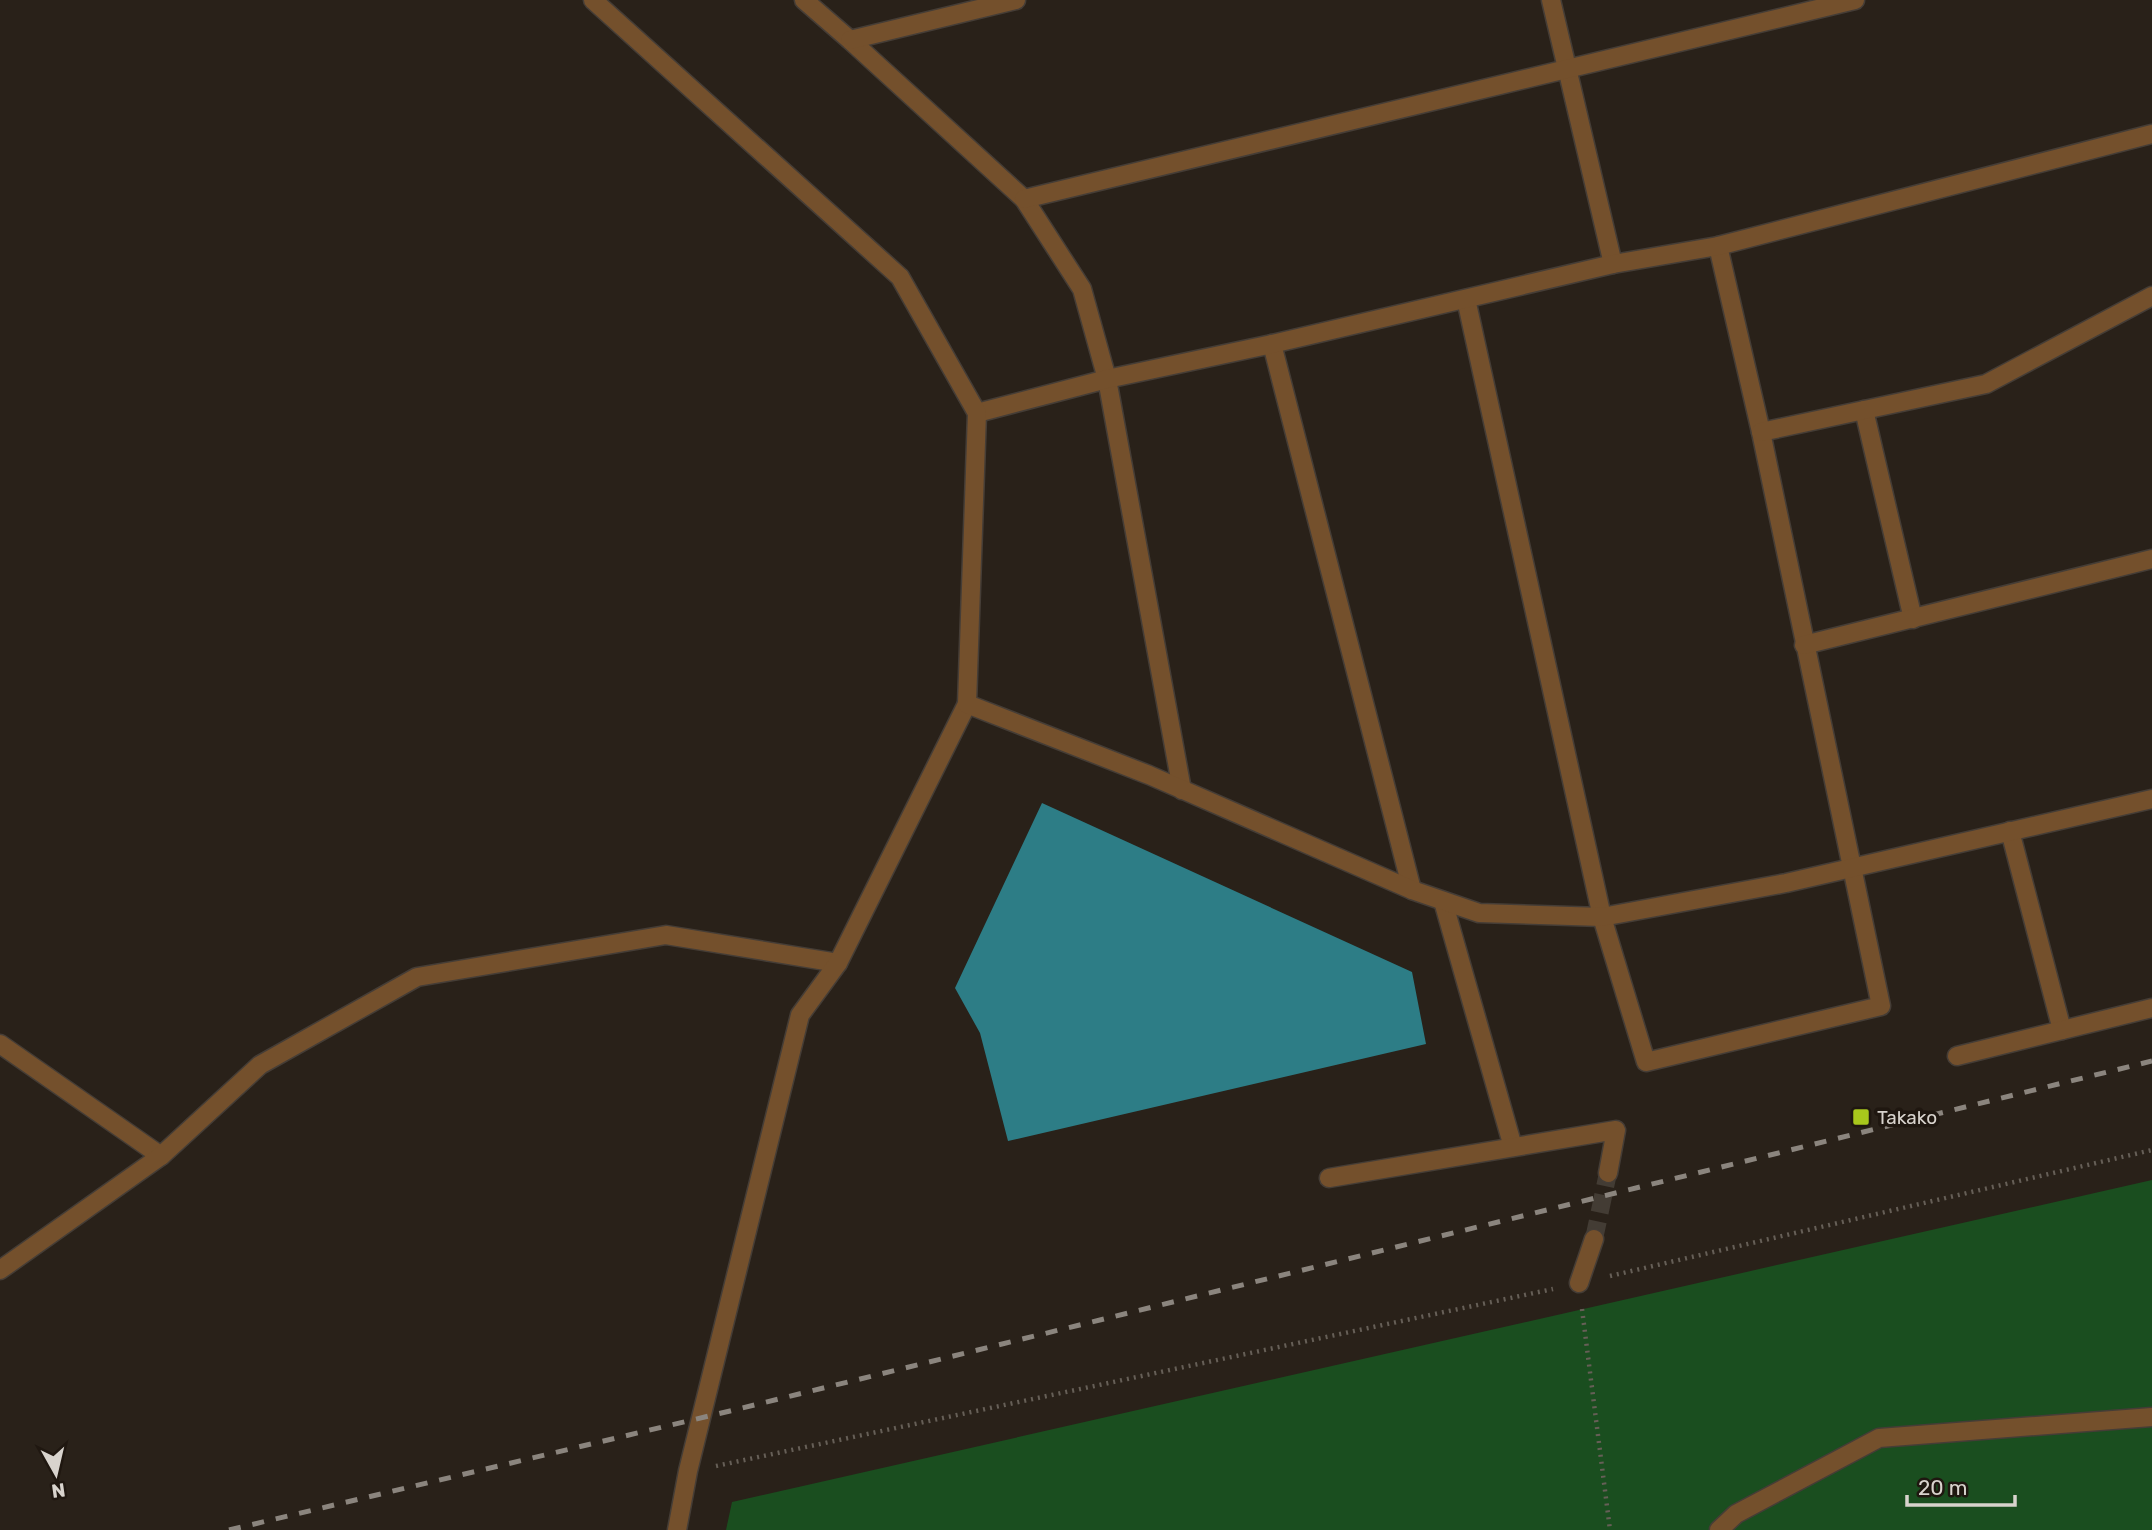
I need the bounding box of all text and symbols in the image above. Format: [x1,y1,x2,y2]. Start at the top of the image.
place label: Takako [1877,1106,1937,1129]
marker: Takako [1851,1107,1871,1127]
north arrow [21,1439,91,1509]
scale bar [1907,1464,2016,1508]
text: 20 m [1918,1475,1967,1500]
text: N [50,1478,67,1503]

